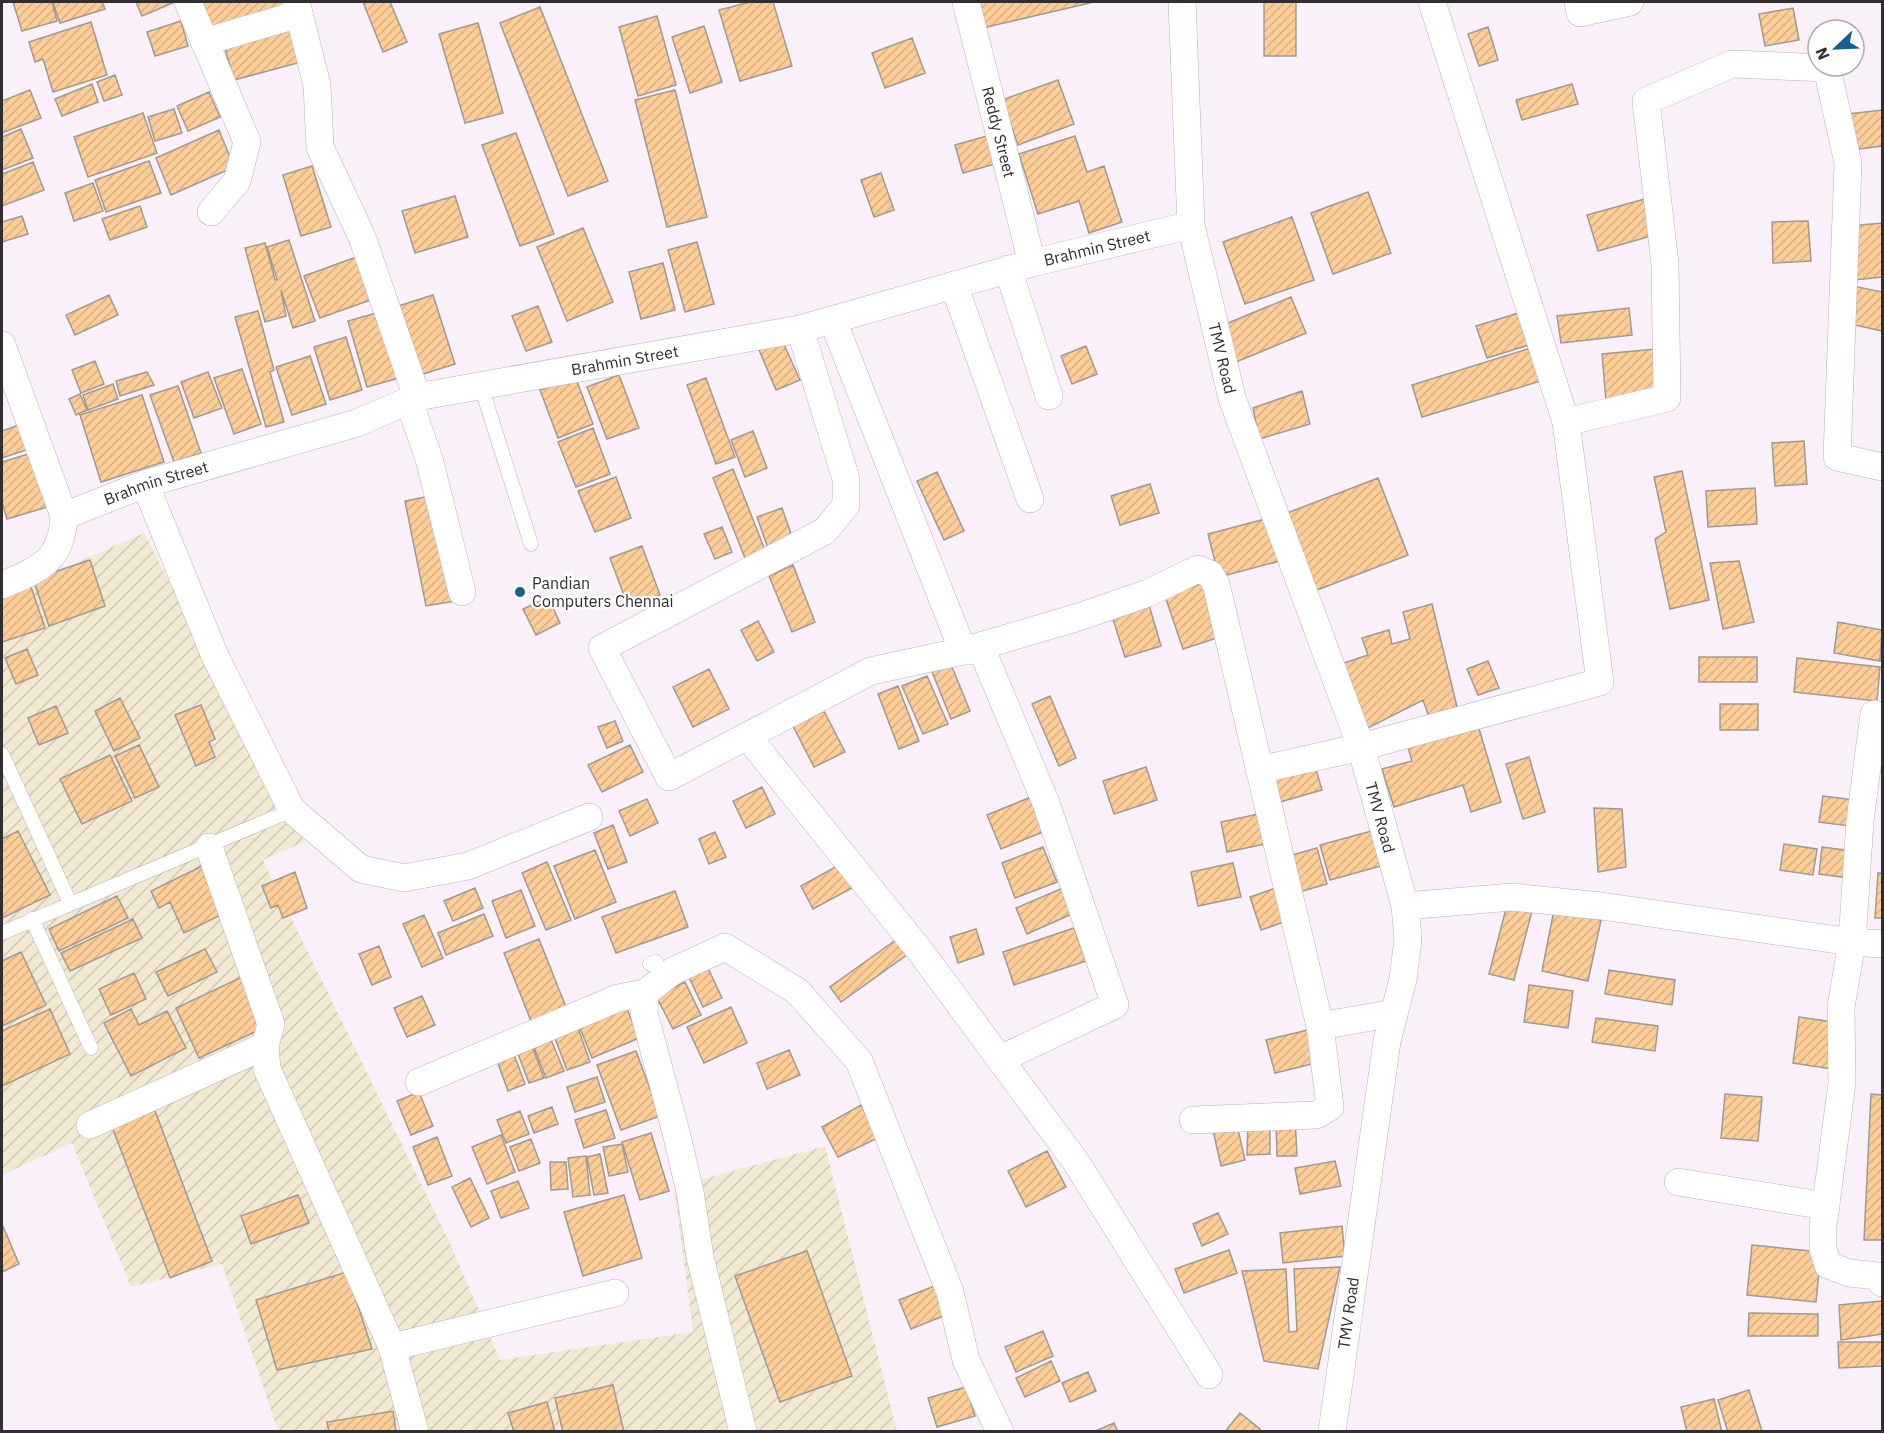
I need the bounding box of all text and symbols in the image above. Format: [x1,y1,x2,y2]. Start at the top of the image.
north arrow [1806,18,1866,78]
text: N [1811,45,1834,63]
street label: Reddy Street [978,84,1020,179]
street label: Brahmin Street [1042,225,1152,270]
street label: TMV Road [1204,321,1241,396]
street label: Brahmin Street [569,341,680,379]
street label: Brahmin Street [101,456,210,509]
place label: Pandian Computers Chennai [532,573,674,611]
marker: Pandian Computers Chennai [513,585,527,599]
street label: TMV Road [1361,780,1400,855]
street label: TMV Road [1333,1276,1363,1350]

